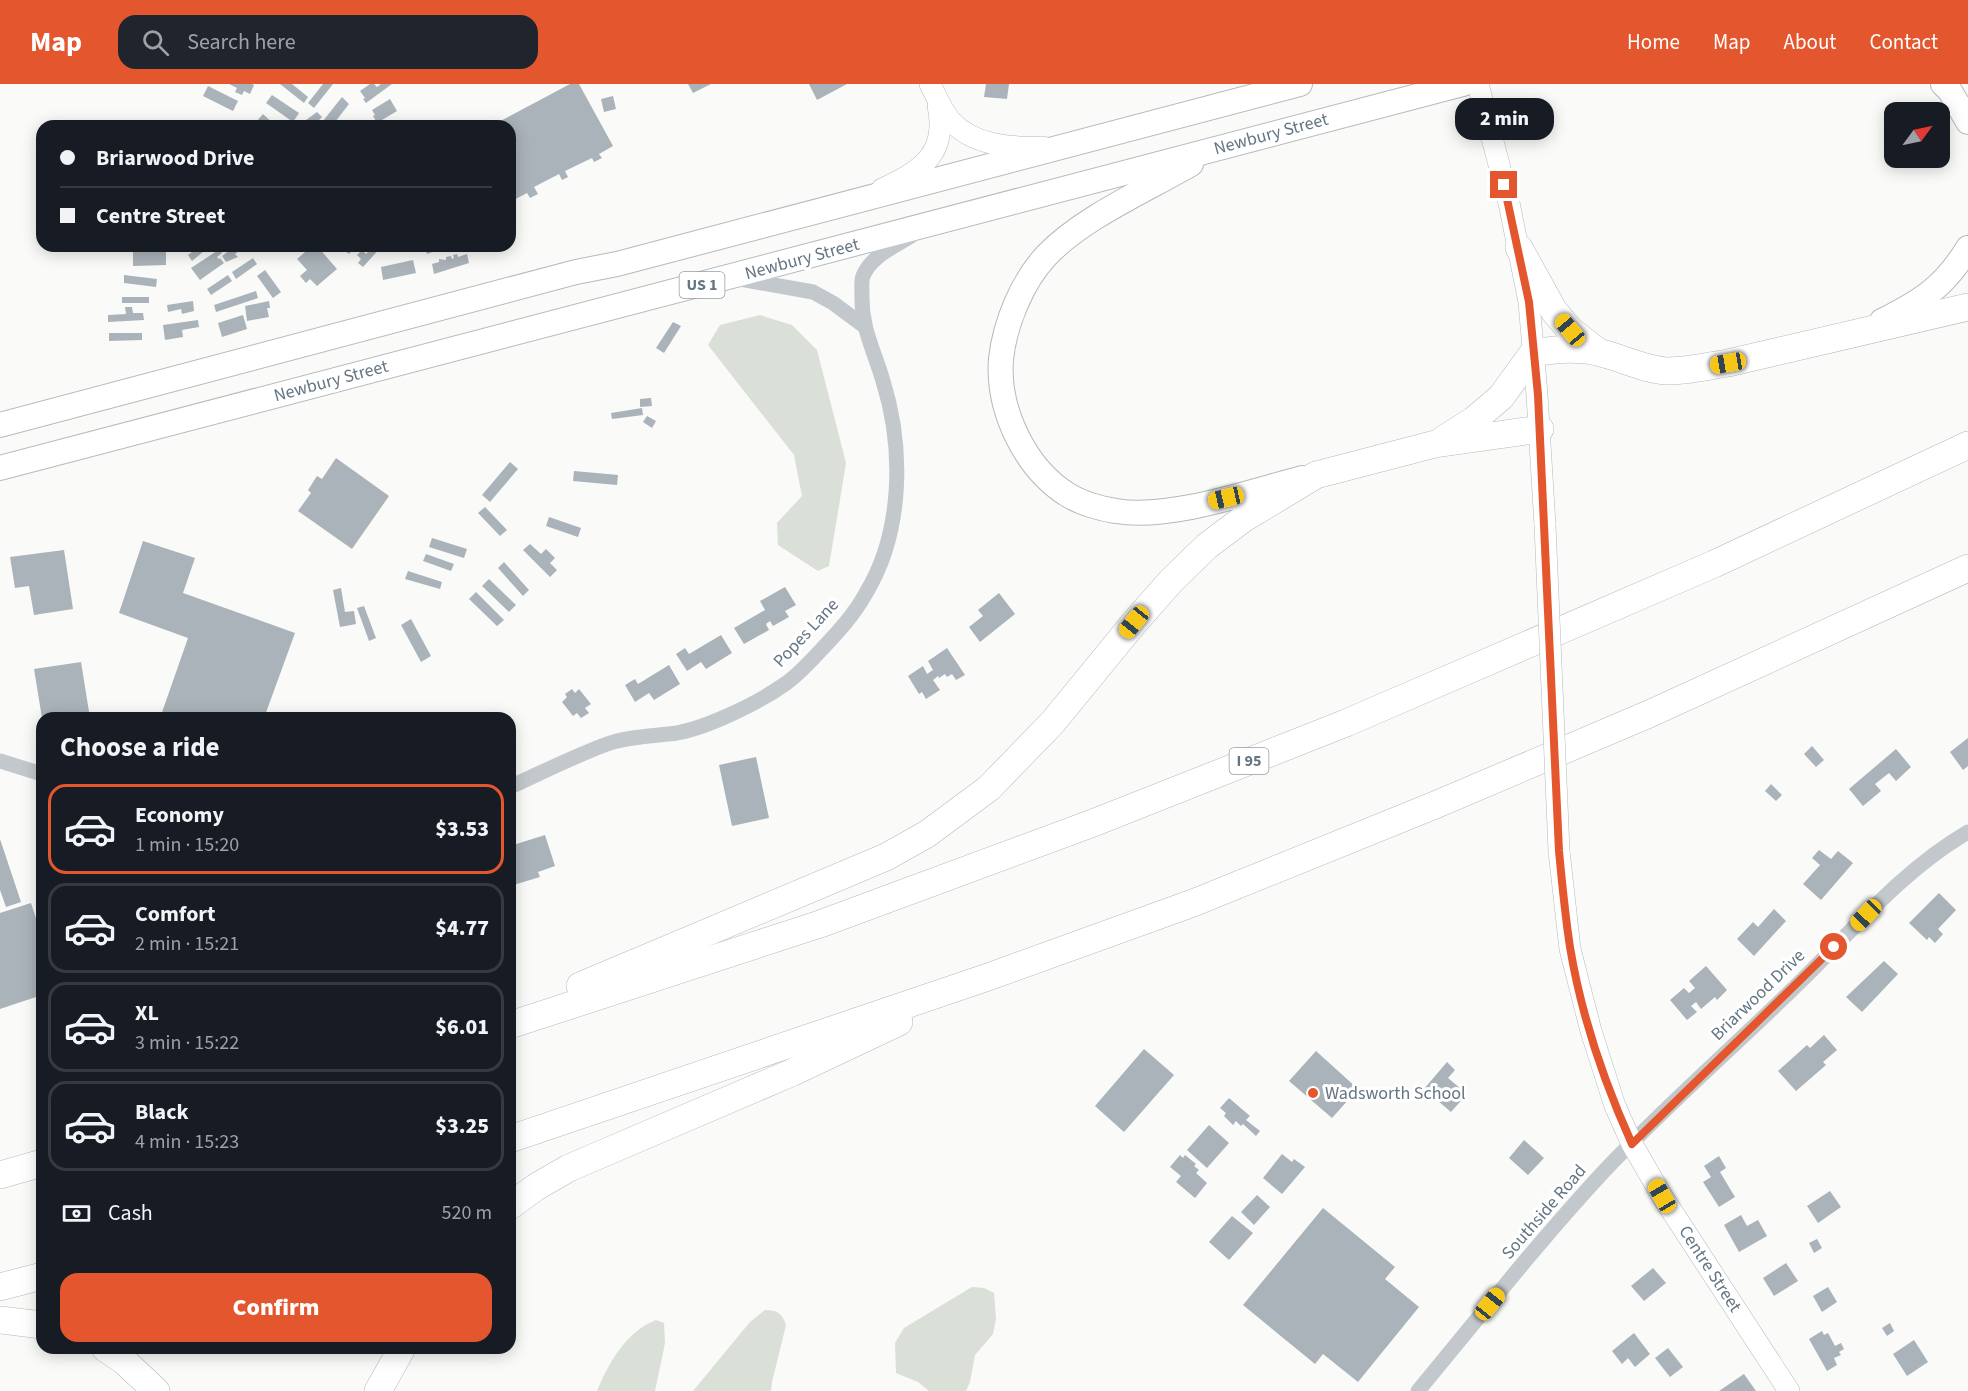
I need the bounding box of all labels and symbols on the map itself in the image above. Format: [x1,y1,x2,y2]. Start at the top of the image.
callout: 2 min [1454,98,1553,140]
north arrow [1884,102,1950,168]
street label: Newbury Street [1211,107,1331,161]
route end [1490,171,1517,198]
street label: Newbury Street [742,232,862,286]
road number: US 1 [680,272,724,298]
car [1552,310,1588,350]
car [1709,351,1747,375]
street label: Newbury Street [271,354,391,408]
car [1206,485,1246,511]
street label: Popes Lane [767,593,845,673]
car [1116,602,1152,642]
road number: I 95 [1230,748,1268,774]
car [1847,896,1885,934]
route start [1820,933,1847,960]
street label: Briarwood Drive [1705,944,1811,1046]
place label: Wadsworth School [1325,1081,1466,1106]
marker: Wadsworth School [1306,1086,1320,1100]
street label: Southside Road [1496,1159,1592,1265]
car [1645,1176,1679,1216]
street label: Centre Street [1673,1221,1747,1317]
car [1472,1284,1508,1324]

